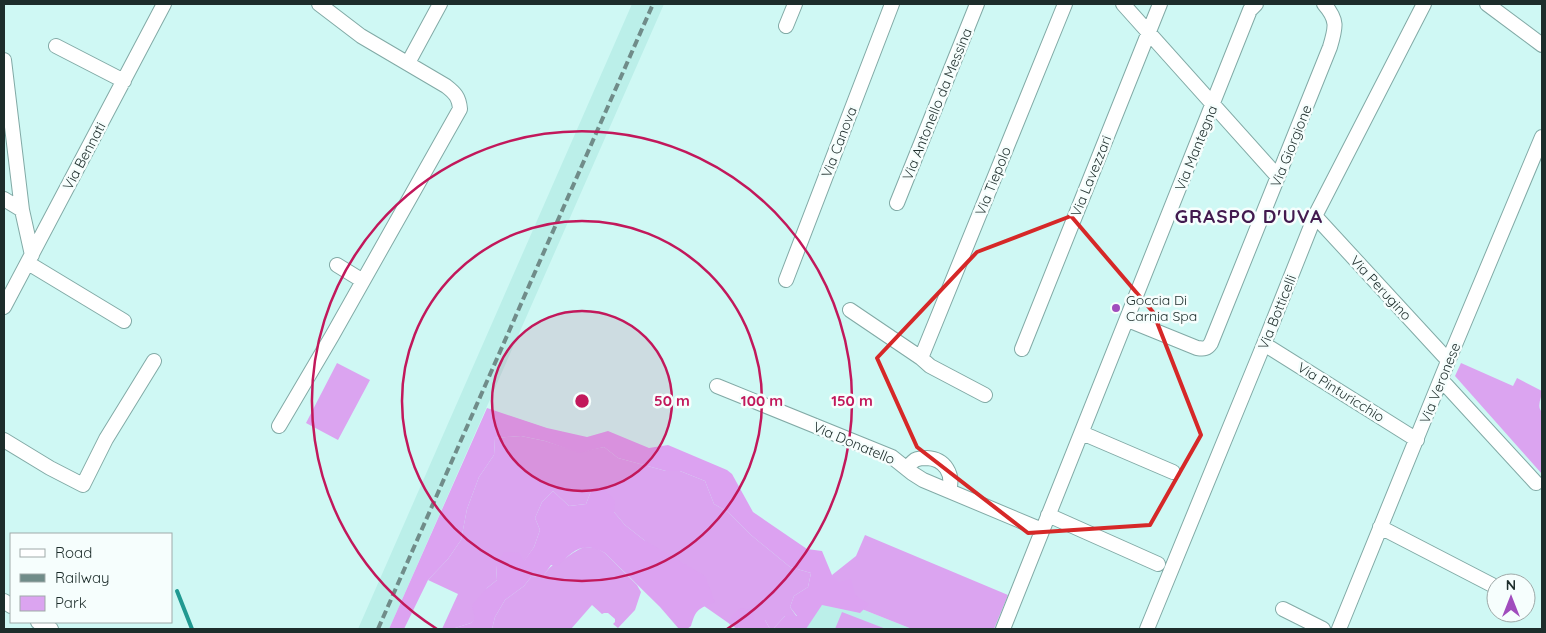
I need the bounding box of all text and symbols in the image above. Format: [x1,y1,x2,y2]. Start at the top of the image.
street label: Via Antonello da Messina [898,25,976,183]
street label: Via Giorgione [1266,102,1316,190]
street label: Via Mantegna [1171,103,1221,193]
street label: Via Canova [817,104,861,180]
street label: Via Bennati [59,119,109,193]
street label: Via Lavezzari [1067,133,1115,219]
street label: Via Tiepolo [971,144,1015,218]
district label: GRASPO D'UVA [1175,204,1323,228]
street label: Via Perugino [1346,252,1416,324]
street label: Via Botticelli [1254,272,1300,352]
place label: Goccia Di Carnia Spa [1126,291,1197,325]
marker: Goccia Di Carnia Spa [1110,302,1122,314]
street label: Via Veronese [1416,340,1464,426]
street label: Via Pinturicchio [1294,358,1388,426]
text: 50 m [654,391,690,410]
text: 100 m [741,391,783,410]
text: 150 m [831,391,873,410]
centre of rings [573,392,591,410]
street label: Via Donatello [810,418,898,468]
legend [10,533,172,623]
text: Road [55,543,92,562]
text: Railway [55,568,110,587]
north arrow [1486,573,1536,623]
text: N [1506,576,1516,594]
text: Park [55,593,87,612]

